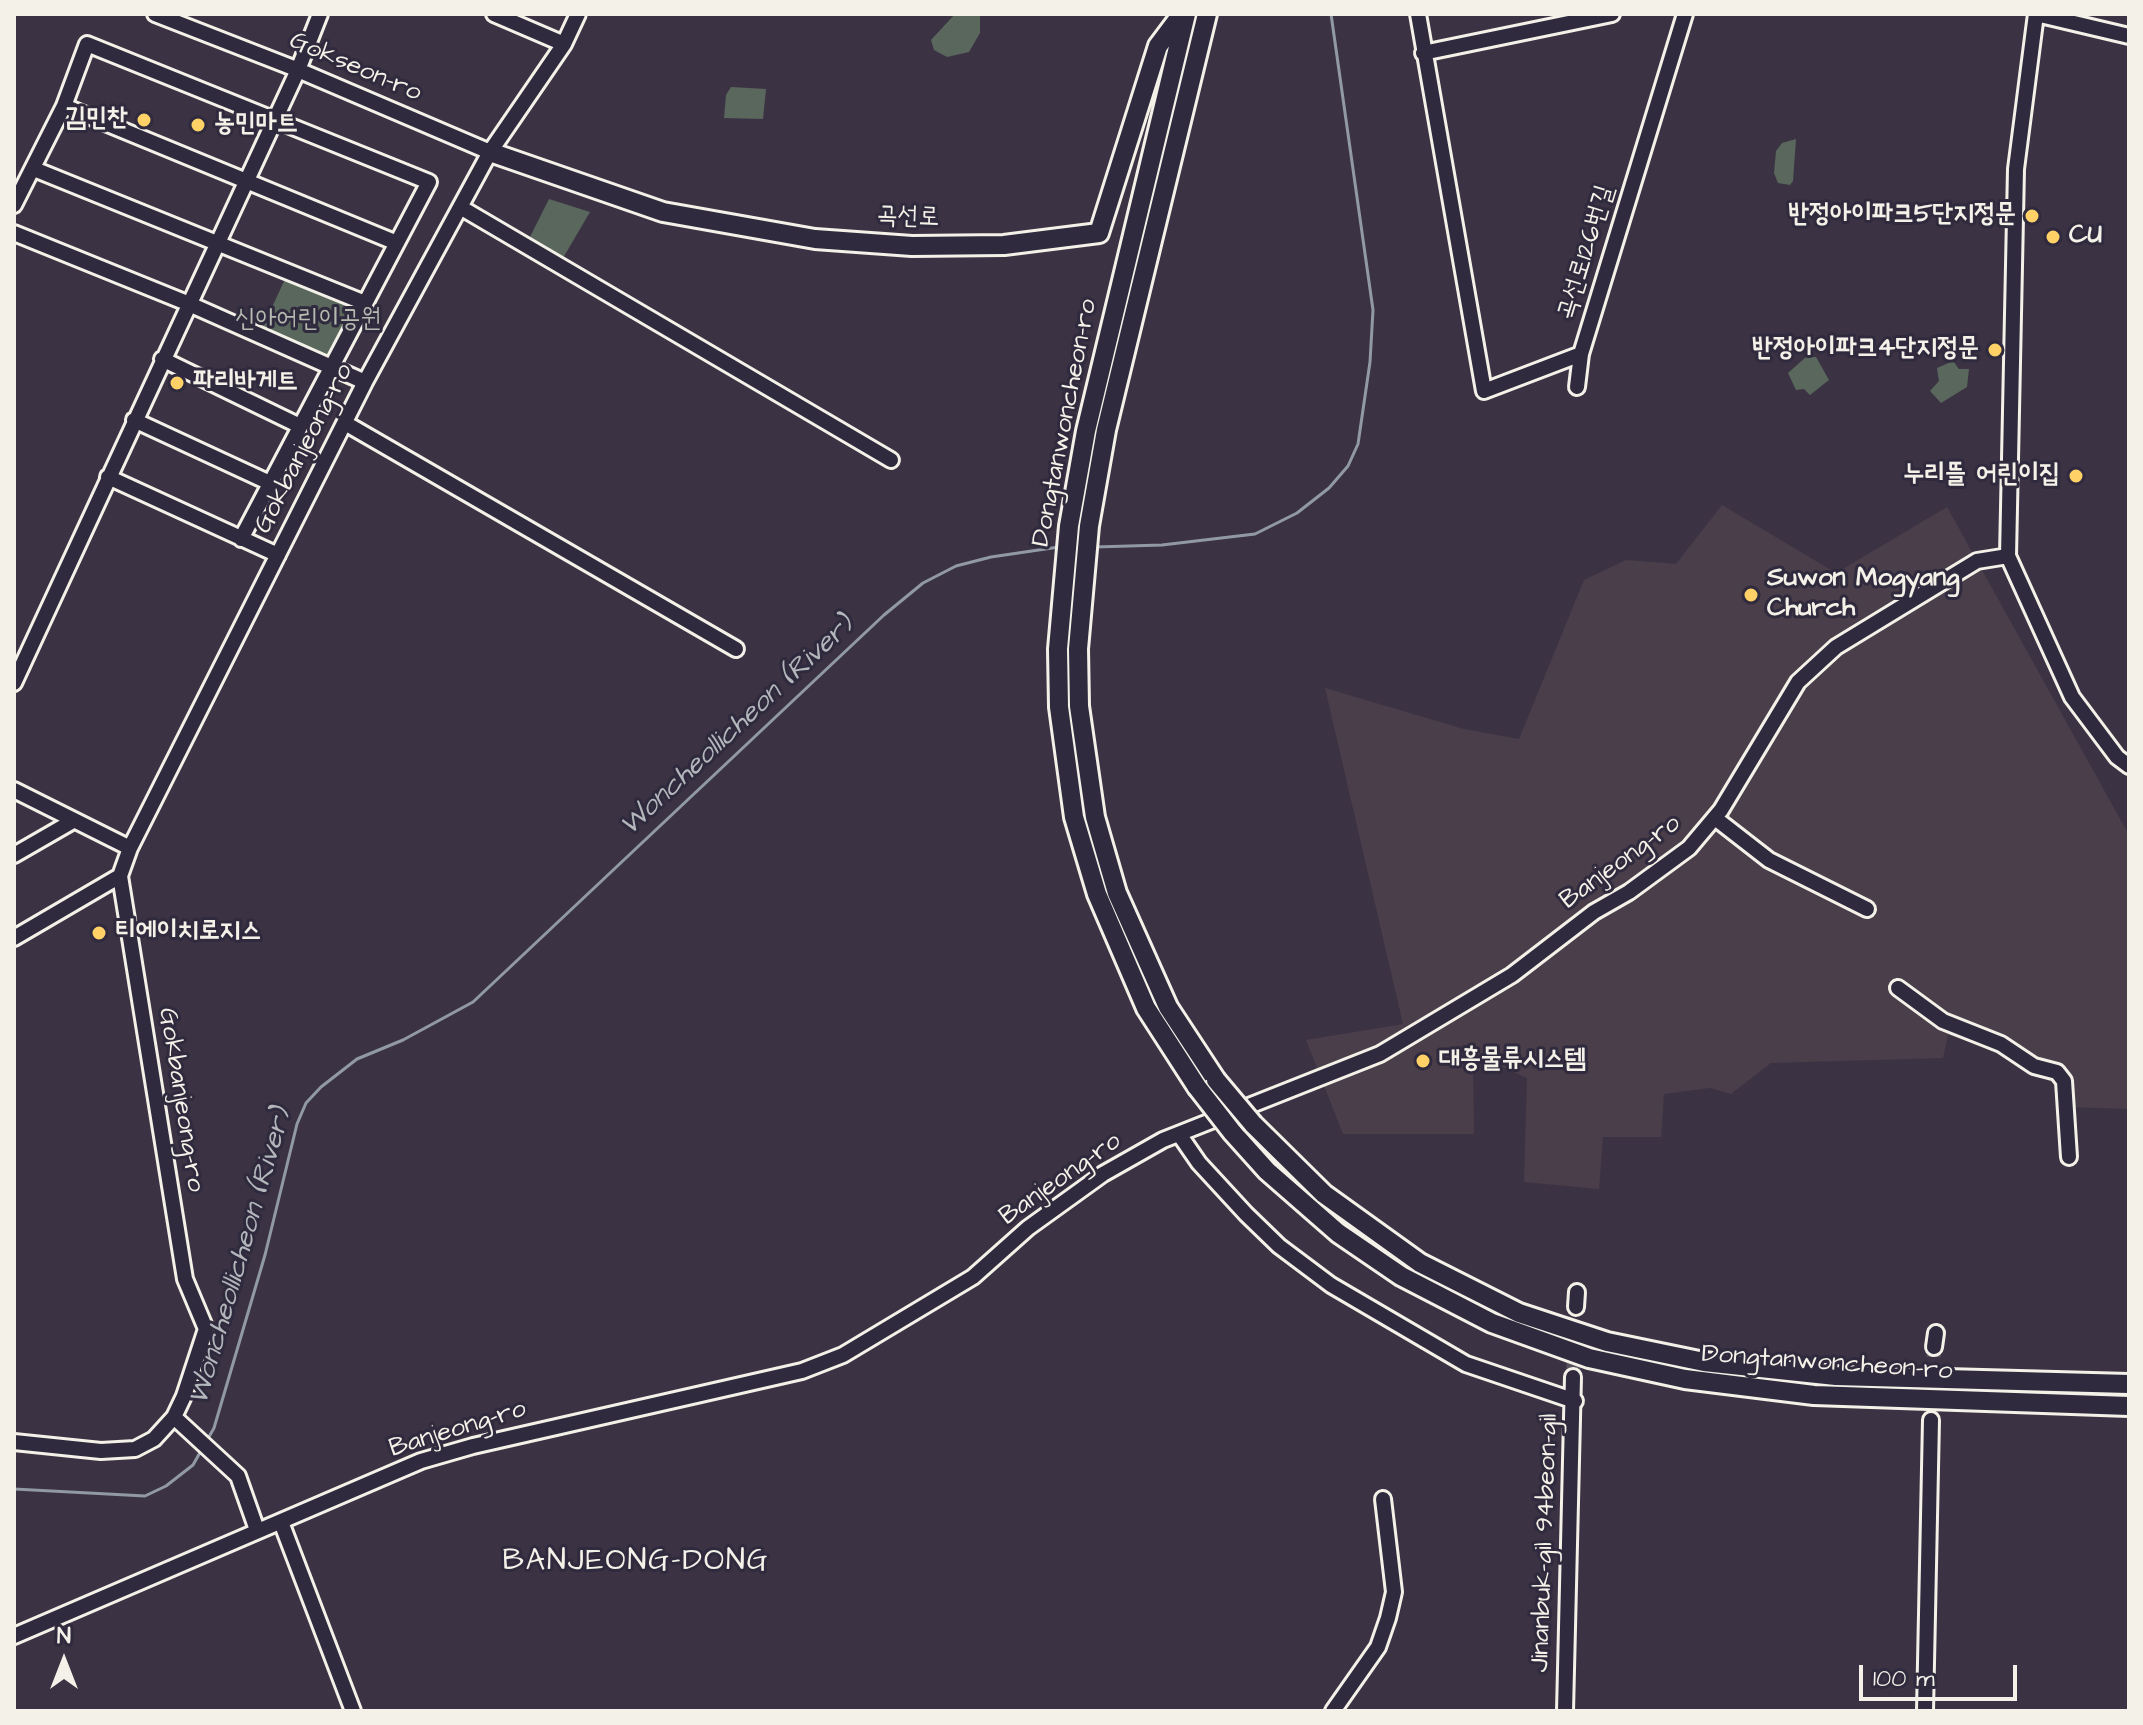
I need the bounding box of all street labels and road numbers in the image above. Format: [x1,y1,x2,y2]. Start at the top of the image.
street label: Gokseon-ro [284,26,426,110]
street label: 곡선로126번길 [1552,182,1622,324]
street label: 곡선로 [876,201,940,235]
street label: Dongtanwoncheon-ro [1027,297,1105,549]
street label: Gokbanjeong-ro [249,359,361,539]
street label: Banjeong-ro [1555,809,1687,917]
street label: Gokbanjeong-ro [150,1006,210,1194]
street label: Banjeong-ro [994,1127,1128,1233]
street label: Dongtanwoncheon-ro [1701,1340,1953,1388]
street label: Banjeong-ro [386,1394,530,1466]
street label: Jinanbuk-gil 94beon-gil [1526,1413,1566,1673]

